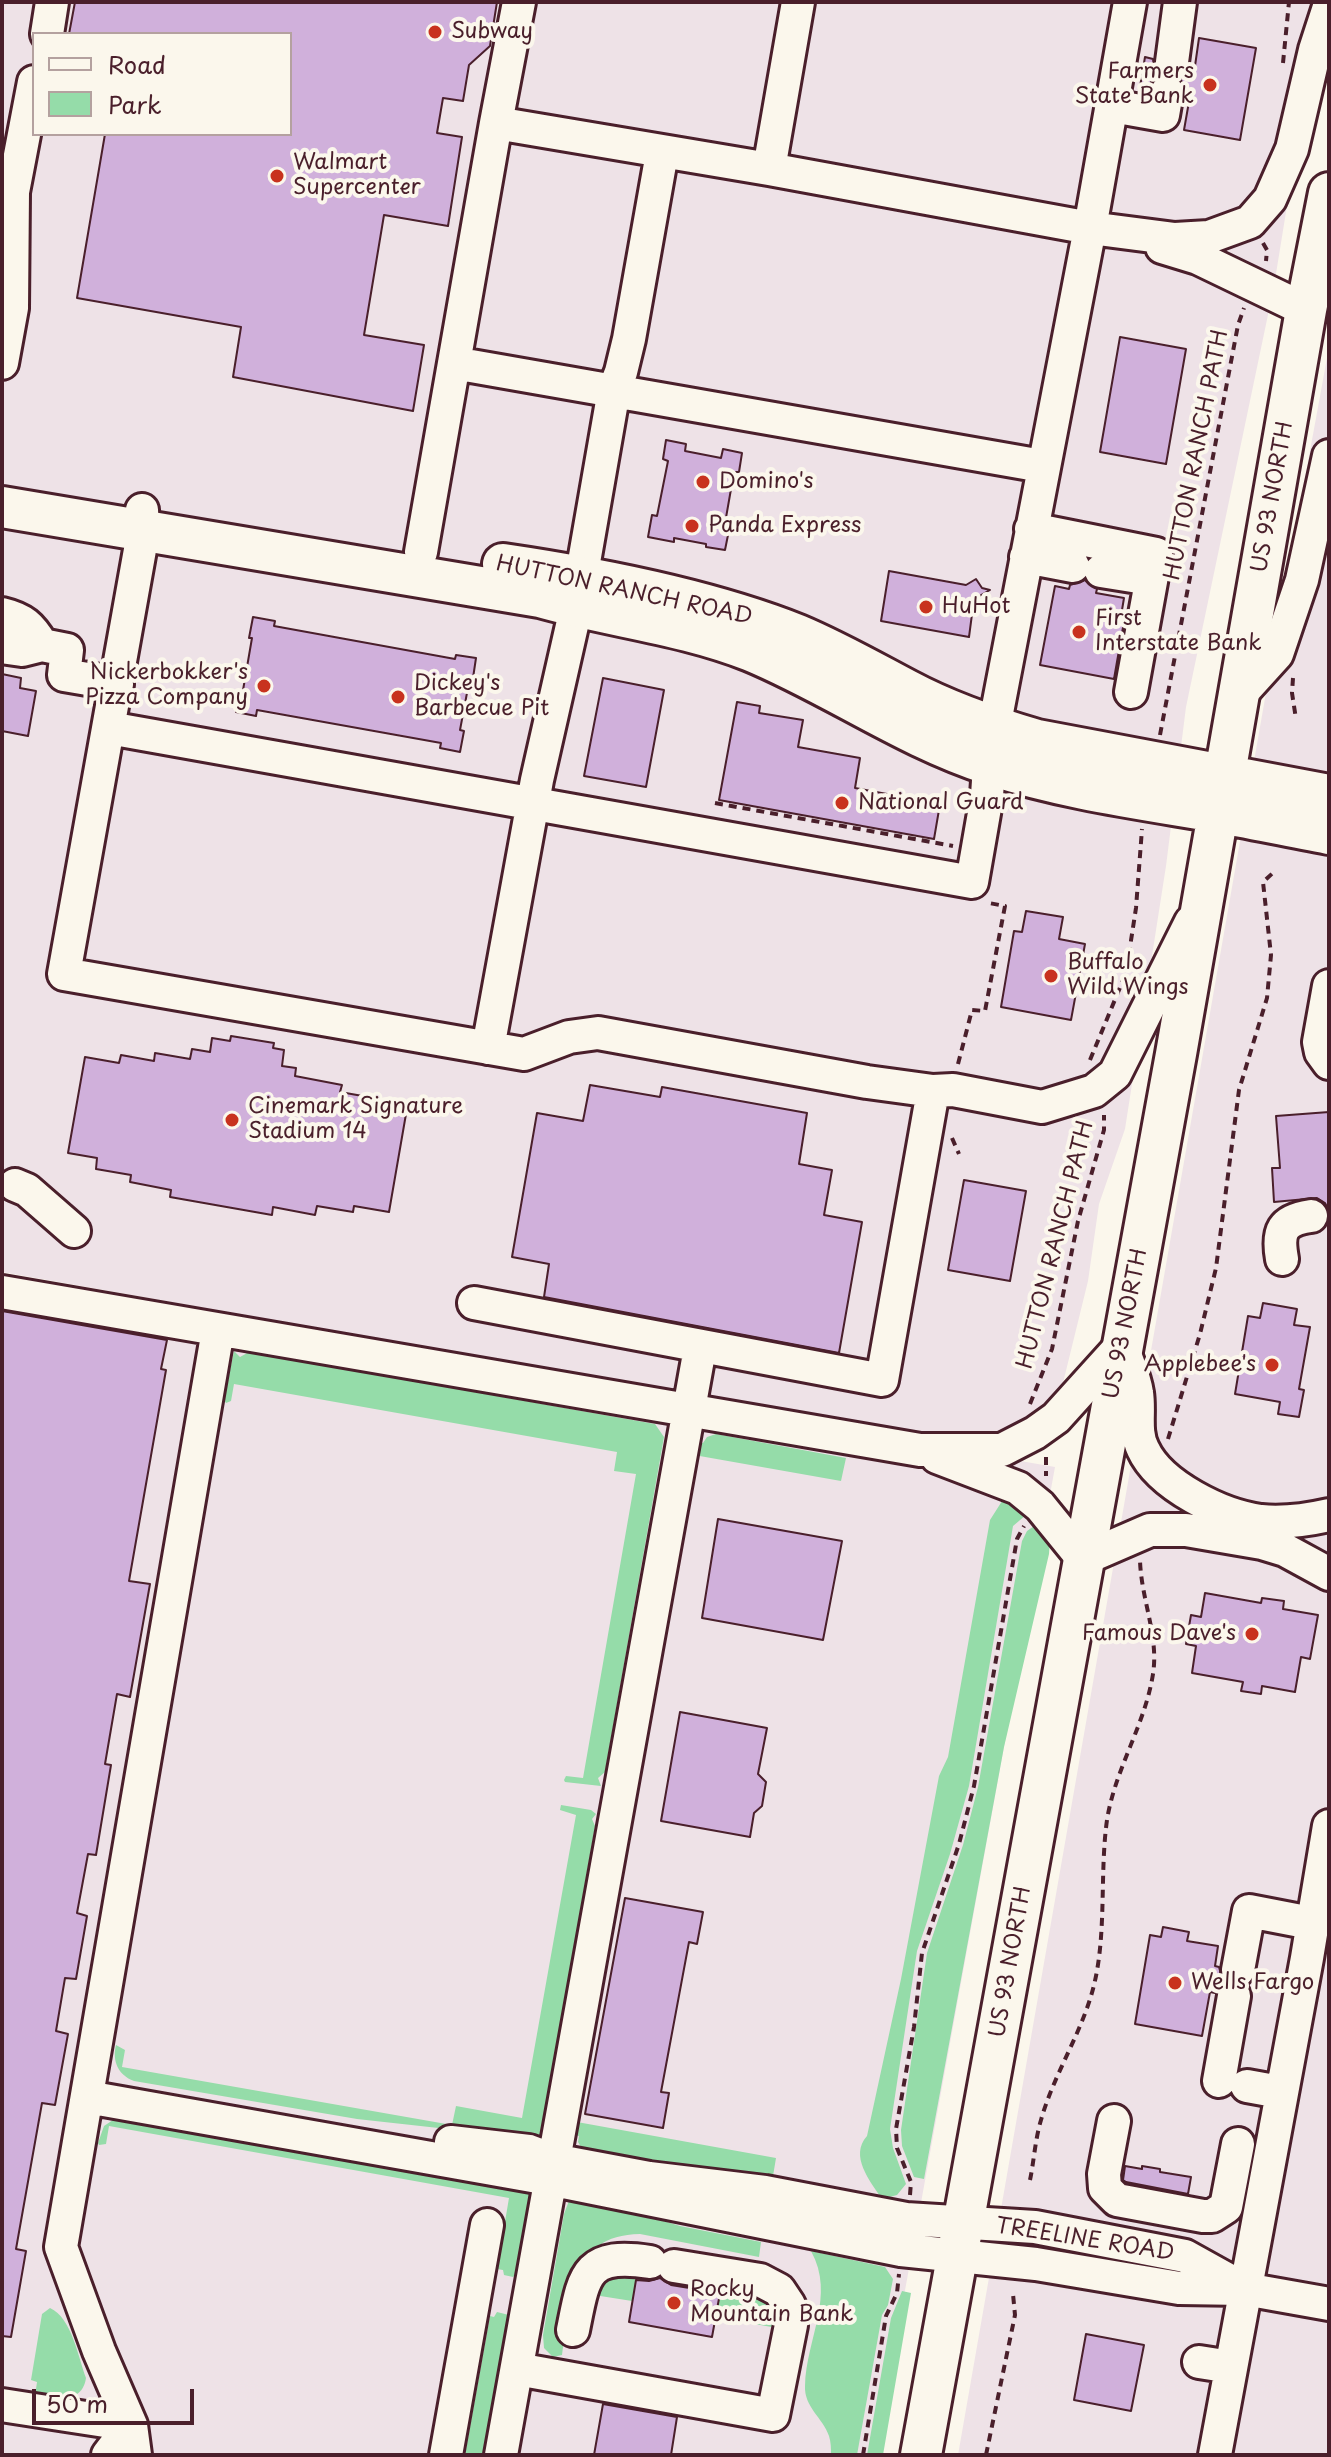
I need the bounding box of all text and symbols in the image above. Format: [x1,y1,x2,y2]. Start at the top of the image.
place label: Subway [451,19,533,45]
marker: Subway [426,23,444,41]
legend [32,32,292,136]
text: Road [108,46,166,82]
place label: Farmers State Bank [1075,59,1194,110]
marker: Farmers State Bank [1201,76,1219,94]
text: Park [108,86,162,122]
place label: Walmart Supercenter [293,150,421,202]
marker: Walmart Supercenter [268,167,286,185]
street label: HUTTON RANCH PATH [1160,327,1234,583]
street label: US 93 NORTH [1247,419,1299,575]
place label: Domino's [719,469,813,495]
marker: Domino's [694,473,712,491]
place label: Panda Express [708,513,861,539]
marker: Panda Express [683,517,701,535]
street label: HUTTON RANCH ROAD [494,551,754,631]
place label: HuHot [942,594,1010,620]
marker: HuHot [917,598,935,616]
place label: First Interstate Bank [1095,606,1262,658]
marker: First Interstate Bank [1070,623,1088,641]
place label: Nickerbokker's Pizza Company [85,660,248,712]
place label: Dickey's Barbecue Pit [414,671,549,722]
marker: Nickerbokker's Pizza Company [255,677,273,695]
marker: Dickey's Barbecue Pit [389,688,407,706]
place label: National Guard [858,790,1024,816]
marker: National Guard [833,794,851,812]
place label: Buffalo Wild Wings [1067,950,1189,1002]
marker: Buffalo Wild Wings [1042,967,1060,985]
place label: Cinemark Signature Stadium 14 [248,1094,463,1146]
marker: Cinemark Signature Stadium 14 [223,1111,241,1129]
street label: HUTTON RANCH PATH [1012,1118,1100,1372]
street label: US 93 NORTH [1098,1246,1154,1402]
place label: Applebee's [1144,1352,1256,1378]
marker: Applebee's [1263,1356,1281,1374]
place label: Famous Dave's [1082,1621,1236,1647]
marker: Famous Dave's [1243,1625,1261,1643]
street label: US 93 NORTH [985,1884,1037,2040]
place label: Wells Fargo [1191,1970,1314,1996]
marker: Wells Fargo [1166,1974,1184,1992]
street label: TREELINE ROAD [994,2213,1176,2267]
place label: Rocky Mountain Bank [690,2277,853,2328]
marker: Rocky Mountain Bank [665,2294,683,2312]
scale bar [36,2373,198,2423]
text: 50 m [46,2385,108,2421]

